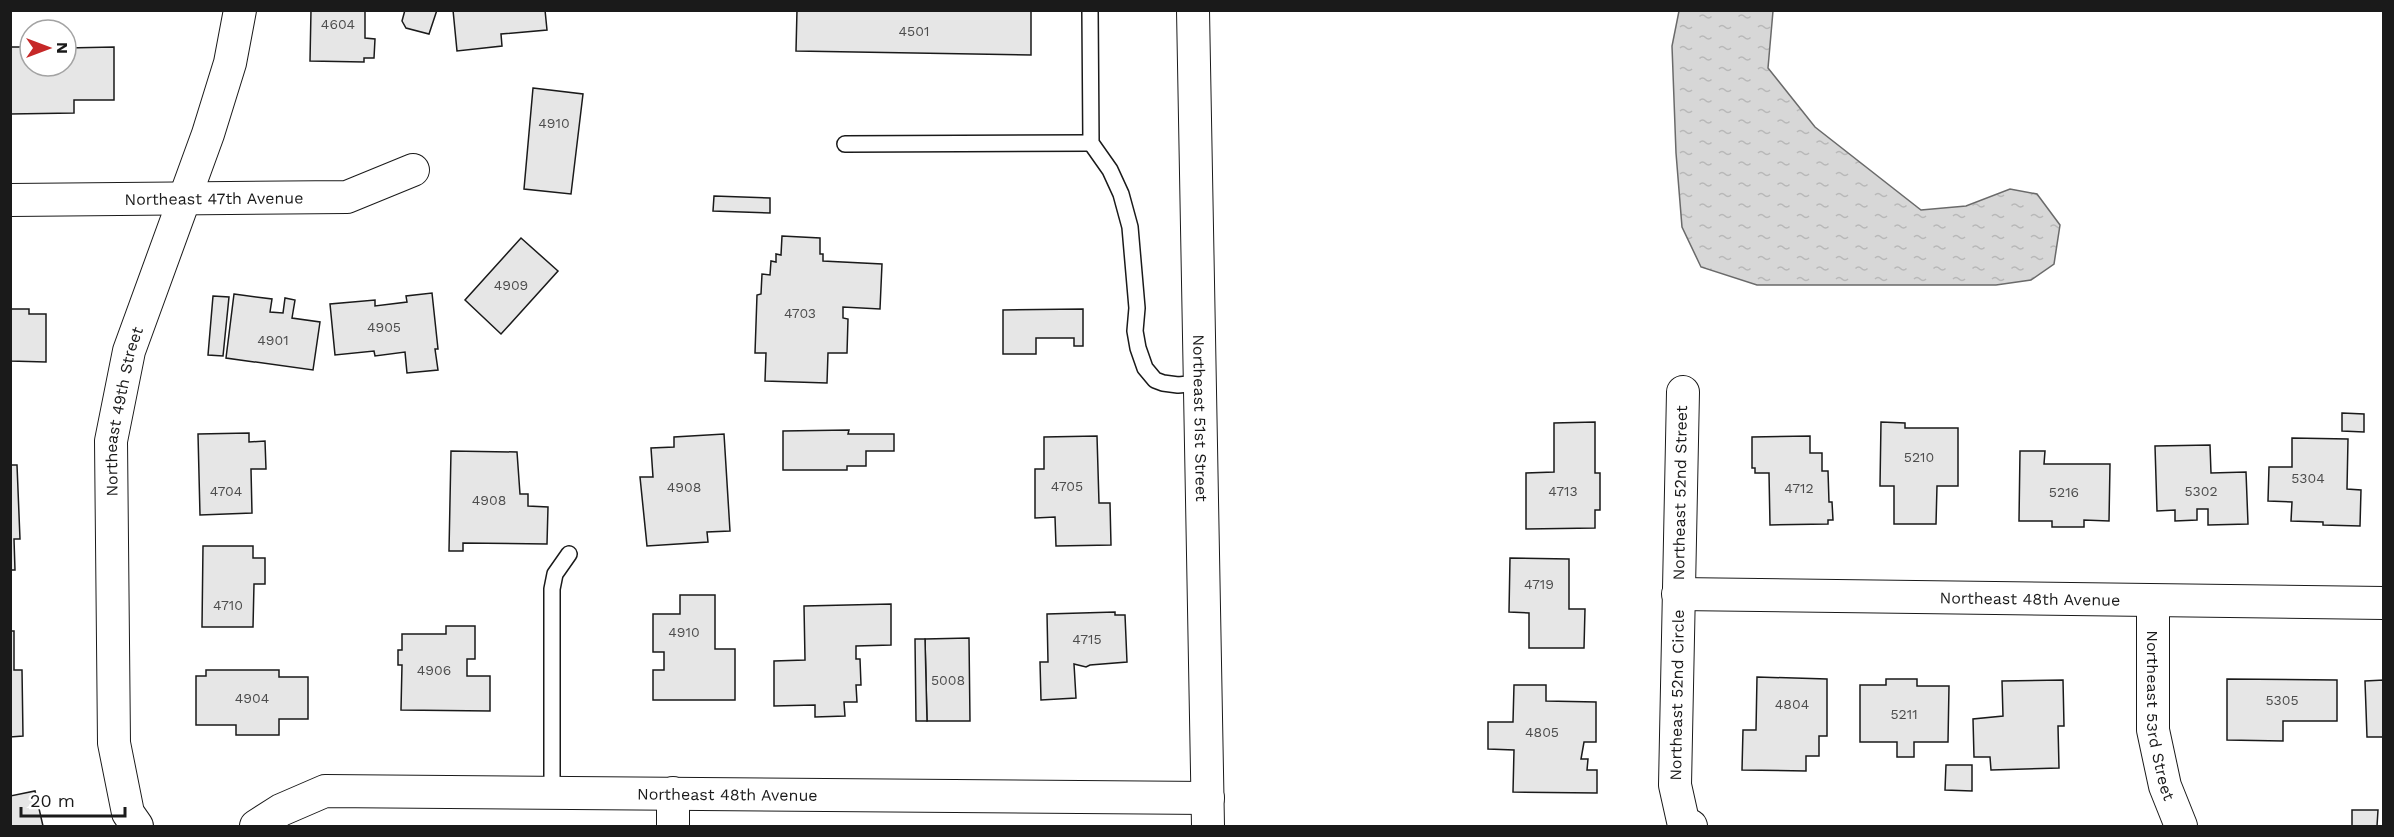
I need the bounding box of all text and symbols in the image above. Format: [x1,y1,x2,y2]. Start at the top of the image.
house number: 4604 [321,16,355,32]
north arrow [18,18,78,78]
house number: 4501 [899,23,929,39]
text: N [53,42,72,54]
house number: 4910 [538,115,570,131]
street label: Northeast 47th Avenue [124,188,304,208]
house number: 4909 [494,277,528,293]
house number: 4703 [784,305,816,321]
house number: 4905 [367,319,401,335]
street label: Northeast 49th Street [101,324,147,497]
house number: 4901 [257,332,289,348]
street label: Northeast 51st Street [1189,334,1212,502]
street label: Northeast 52nd Street [1669,405,1691,581]
house number: 5210 [1904,449,1934,465]
house number: 5304 [2291,470,2325,486]
house number: 4705 [1051,478,1083,494]
house number: 4908 [667,479,701,495]
house number: 4712 [1784,480,1814,496]
house number: 4704 [210,483,242,499]
house number: 4713 [1548,483,1578,499]
house number: 5302 [2184,483,2218,499]
house number: 5216 [2049,484,2079,500]
house number: 4908 [472,492,506,508]
house number: 4719 [1524,576,1554,592]
street label: Northeast 48th Avenue [1940,588,2120,609]
house number: 4710 [213,597,243,613]
street label: Northeast 52nd Circle [1666,609,1688,781]
house number: 4910 [668,624,700,640]
street label: Northeast 53rd Street [2144,630,2179,803]
house number: 4715 [1072,631,1102,647]
house number: 4906 [417,662,451,678]
house number: 5008 [931,672,965,688]
house number: 4904 [235,690,269,706]
house number: 5305 [2265,692,2299,708]
house number: 4804 [1775,696,1809,712]
house number: 5211 [1890,706,1918,722]
house number: 4805 [1525,724,1559,740]
scale bar [21,780,124,818]
street label: Northeast 48th Avenue [637,784,818,804]
text: 20 m [30,790,75,811]

